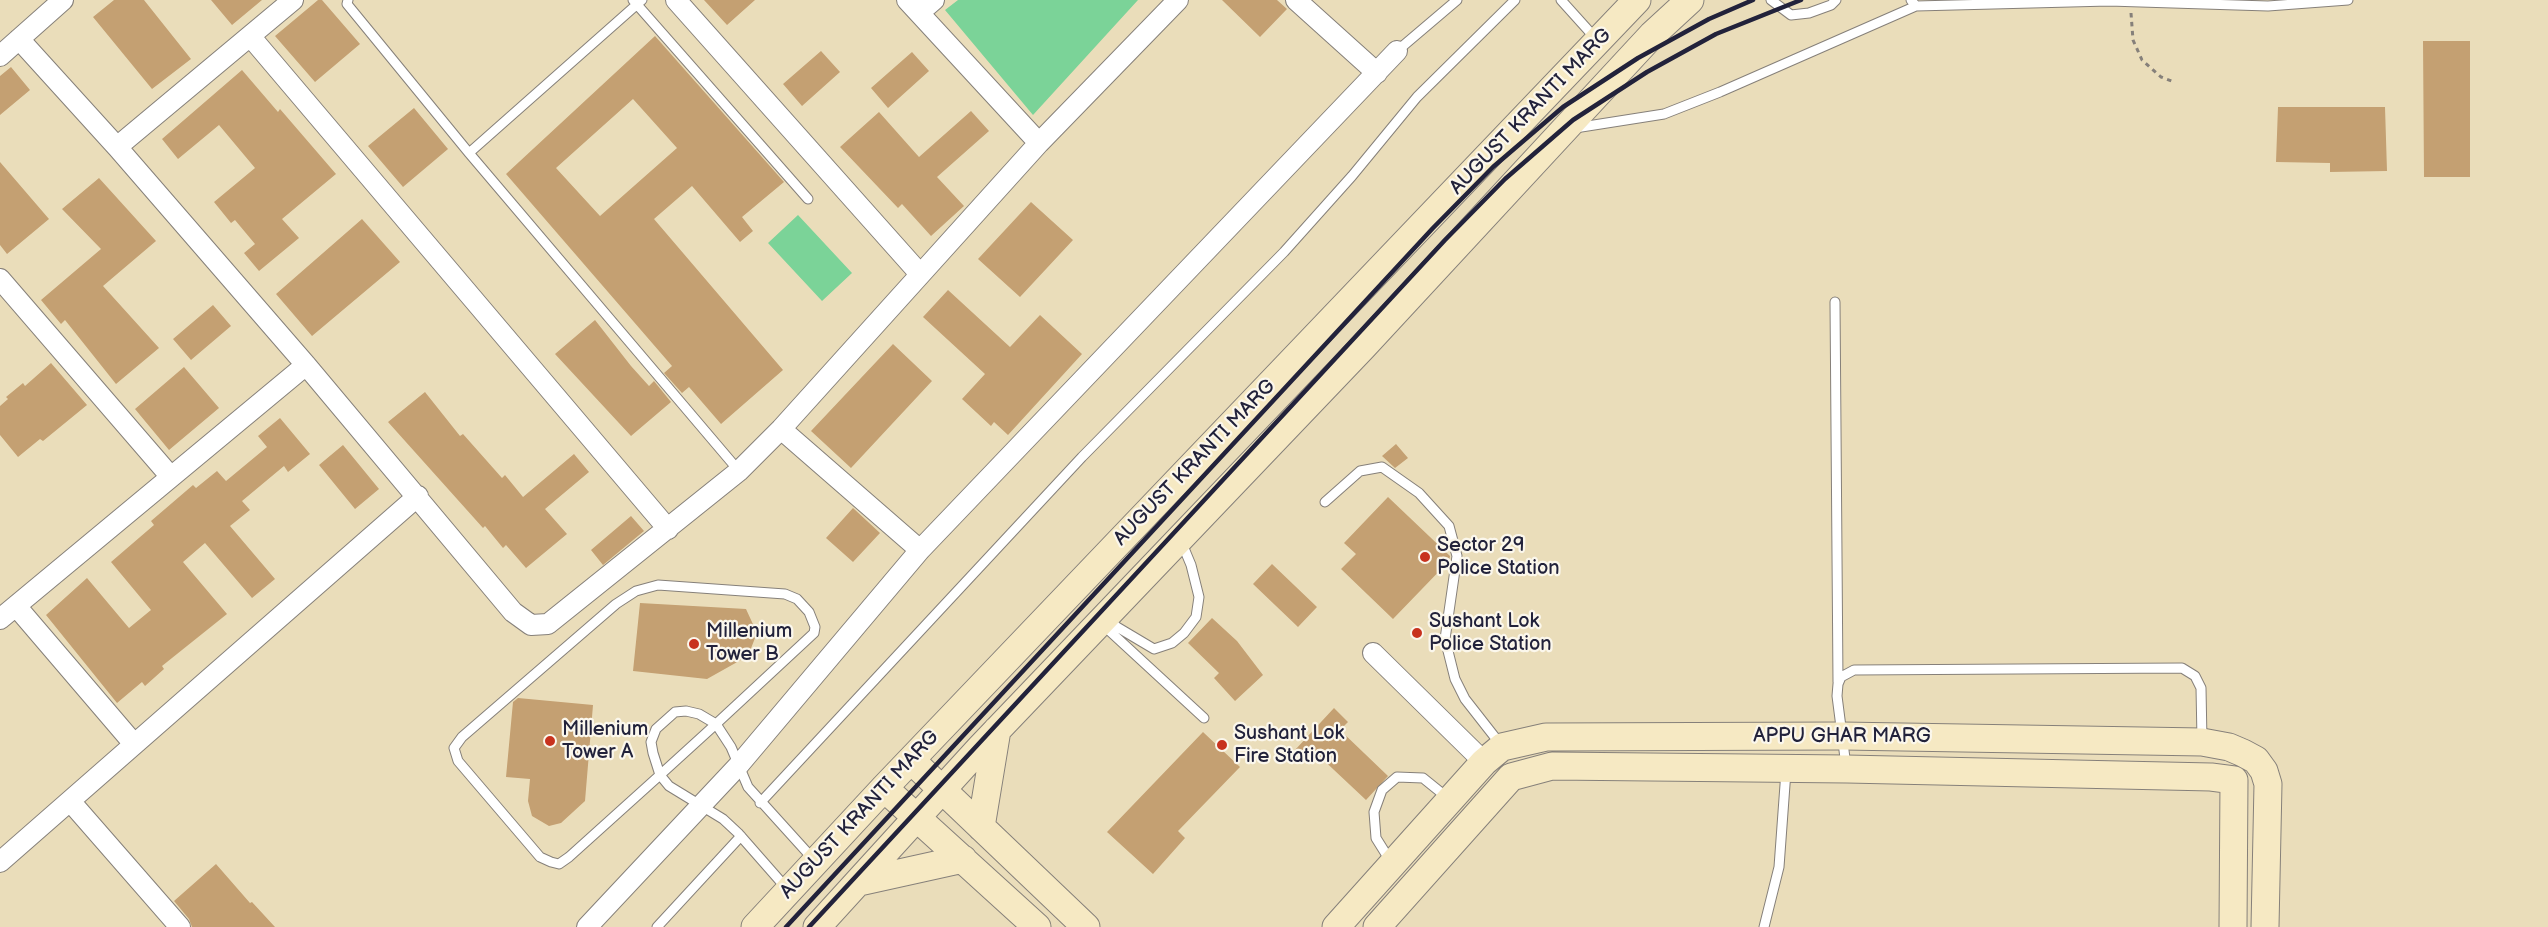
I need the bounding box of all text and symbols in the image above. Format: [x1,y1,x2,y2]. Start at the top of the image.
street label: AUGUST KRANTI MARG [1445,24,1617,200]
street label: AUGUST KRANTI MARG [1109,375,1281,551]
place label: Sector 29 Police Station [1437,534,1560,581]
marker: Sector 29 Police Station [1418,550,1432,564]
place label: Sushant Lok Police Station [1429,610,1552,657]
place label: Millenium Tower B [706,620,792,667]
marker: Sushant Lok Police Station [1410,626,1424,640]
marker: Millenium Tower B [687,637,701,651]
place label: Millenium Tower A [562,718,648,765]
place label: Sushant Lok Fire Station [1234,722,1344,769]
street label: APPU GHAR MARG [1753,725,1931,749]
street label: AUGUST KRANTI MARG [776,726,944,904]
marker: Millenium Tower A [543,734,557,748]
marker: Sushant Lok Fire Station [1215,738,1229,752]

